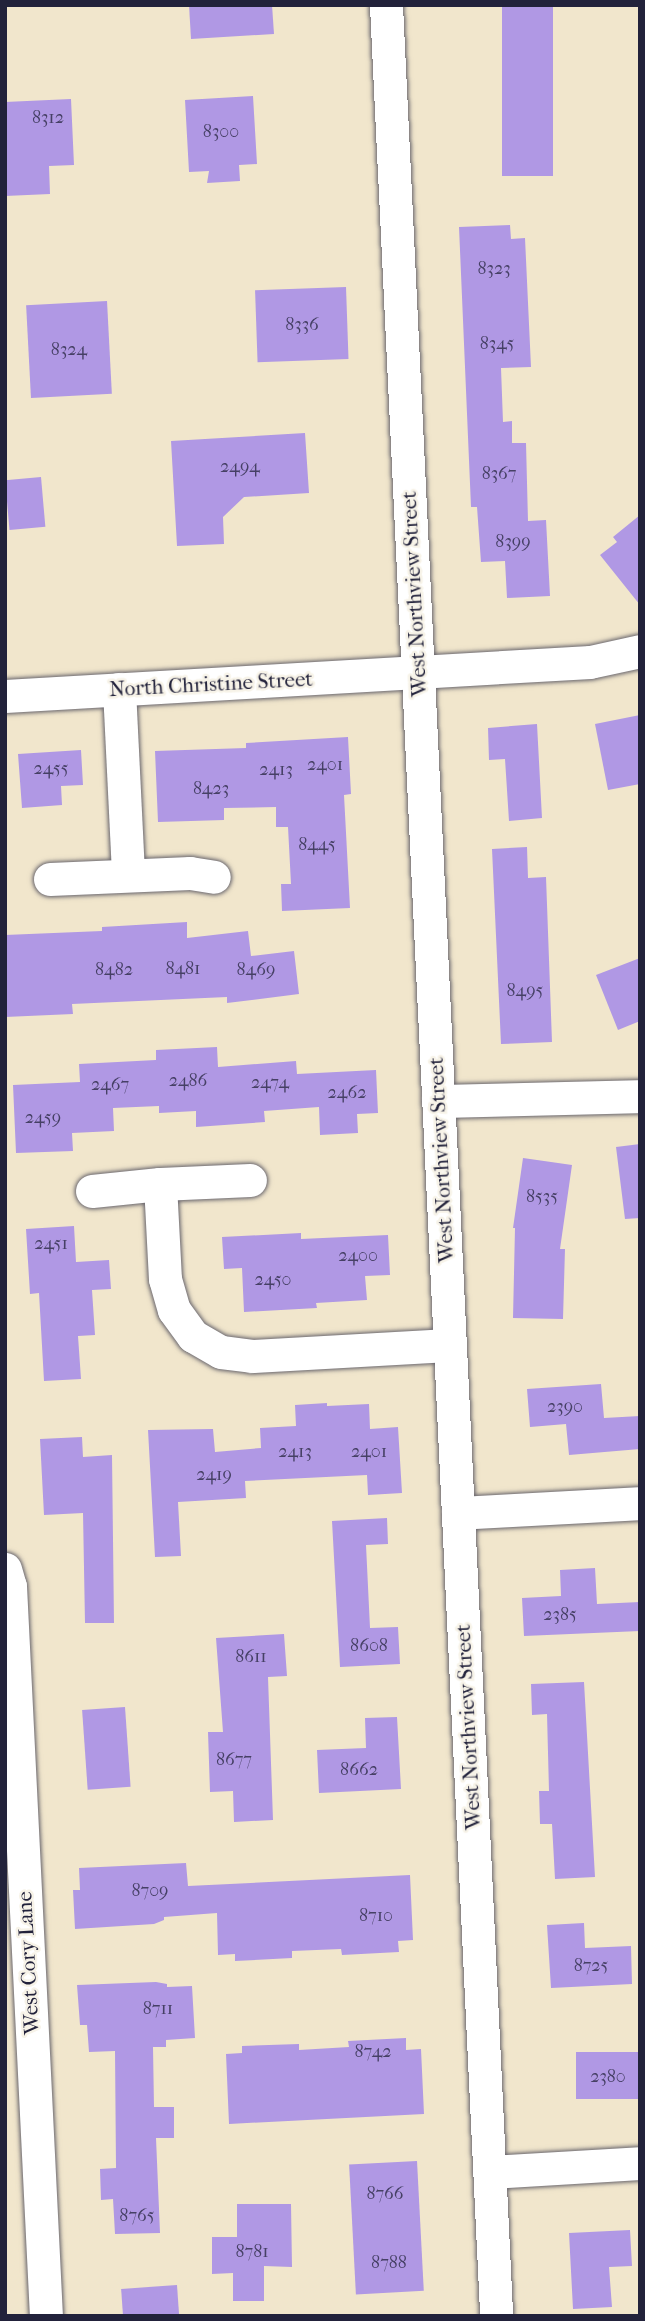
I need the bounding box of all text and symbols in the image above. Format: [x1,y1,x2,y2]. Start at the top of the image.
house number: 8312 [32,107,64,129]
house number: 8300 [203,121,239,143]
house number: 8323 [477,258,511,280]
house number: 8336 [285,314,319,336]
house number: 8345 [480,333,514,355]
house number: 8324 [51,339,87,361]
house number: 2494 [220,456,260,478]
house number: 8367 [482,463,516,485]
street label: West Northview Street [396,491,432,697]
house number: 8399 [495,531,531,553]
street label: North Christine Street [109,666,313,702]
house number: 2401 [307,754,343,776]
house number: 2455 [34,758,68,780]
house number: 2413 [259,759,293,781]
house number: 8423 [193,778,229,800]
house number: 8445 [298,834,336,856]
house number: 8481 [165,958,201,980]
house number: 8482 [95,959,133,981]
house number: 8469 [237,959,275,981]
house number: 8495 [507,980,543,1002]
street label: West Northview Street [423,1057,459,1263]
house number: 2486 [169,1070,207,1092]
house number: 2474 [251,1072,289,1094]
house number: 2467 [91,1074,129,1096]
house number: 2462 [328,1082,366,1104]
house number: 2459 [25,1107,61,1129]
house number: 8535 [526,1186,558,1208]
house number: 2451 [34,1233,68,1255]
house number: 2400 [338,1245,378,1267]
house number: 2450 [254,1269,292,1291]
house number: 2390 [547,1396,583,1418]
house number: 2413 [278,1441,312,1463]
house number: 2401 [351,1441,387,1463]
house number: 2419 [196,1464,232,1486]
house number: 2385 [543,1604,577,1626]
street label: West Northview Street [450,1624,486,1830]
house number: 8608 [350,1635,388,1657]
house number: 8611 [235,1646,267,1668]
house number: 8677 [216,1749,252,1771]
house number: 8662 [340,1759,378,1781]
house number: 8709 [131,1880,169,1902]
street label: West Cory Lane [12,1891,44,2035]
house number: 8710 [359,1905,393,1927]
house number: 8725 [574,1955,608,1977]
house number: 8711 [143,1998,173,2020]
house number: 8742 [354,2041,392,2063]
house number: 2380 [590,2066,626,2088]
house number: 8766 [366,2183,404,2205]
house number: 8765 [119,2205,155,2227]
house number: 8781 [235,2241,269,2263]
house number: 8788 [371,2252,407,2274]

